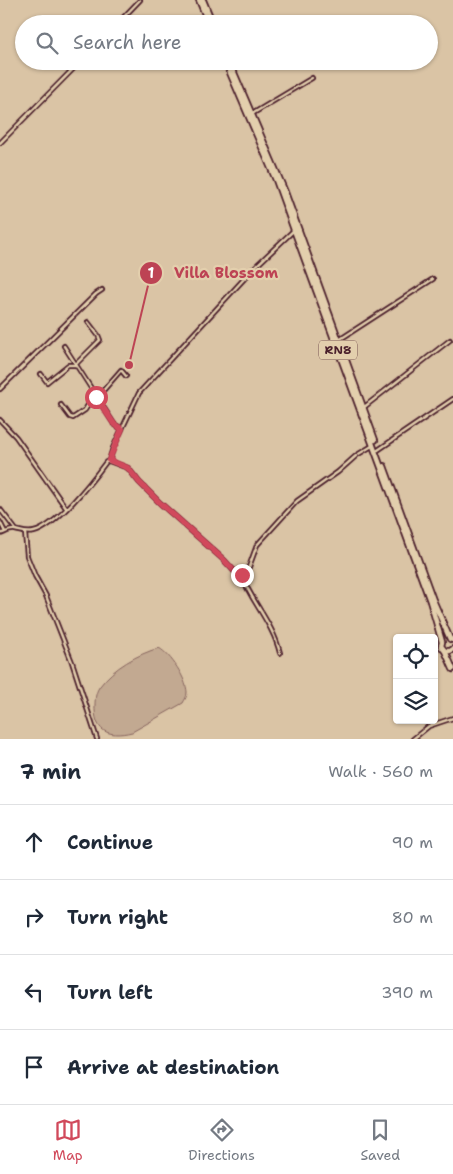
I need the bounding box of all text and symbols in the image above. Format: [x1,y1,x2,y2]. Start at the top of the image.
search box [15,15,438,70]
icon: search [33,29,61,57]
text: Search here [73,30,182,55]
callout: Villa Blossom [139,258,288,288]
text: 1 [148,263,155,283]
text: Villa Blossom [174,263,278,283]
road number: RN8 [319,340,357,360]
route start [85,386,108,409]
route end [231,564,254,587]
map controls [393,634,438,724]
button: locate [393,634,438,679]
button: layers [393,679,438,724]
text: 7 min [20,758,81,786]
text: Walk · 560 m [328,761,433,782]
icon: ahead [20,828,48,856]
text: Continue [67,830,153,855]
text: 90 m [392,832,433,853]
icon: right [20,903,48,931]
text: Turn right [67,905,168,930]
text: 80 m [392,907,433,928]
icon: left [20,978,48,1006]
text: Turn left [67,980,153,1005]
text: 390 m [381,982,433,1003]
icon: arrive [20,1053,48,1081]
text: Arrive at destination [67,1055,279,1080]
tab: Map [53,1116,83,1164]
tab: Directions [188,1116,255,1164]
tab: Saved [361,1116,400,1164]

